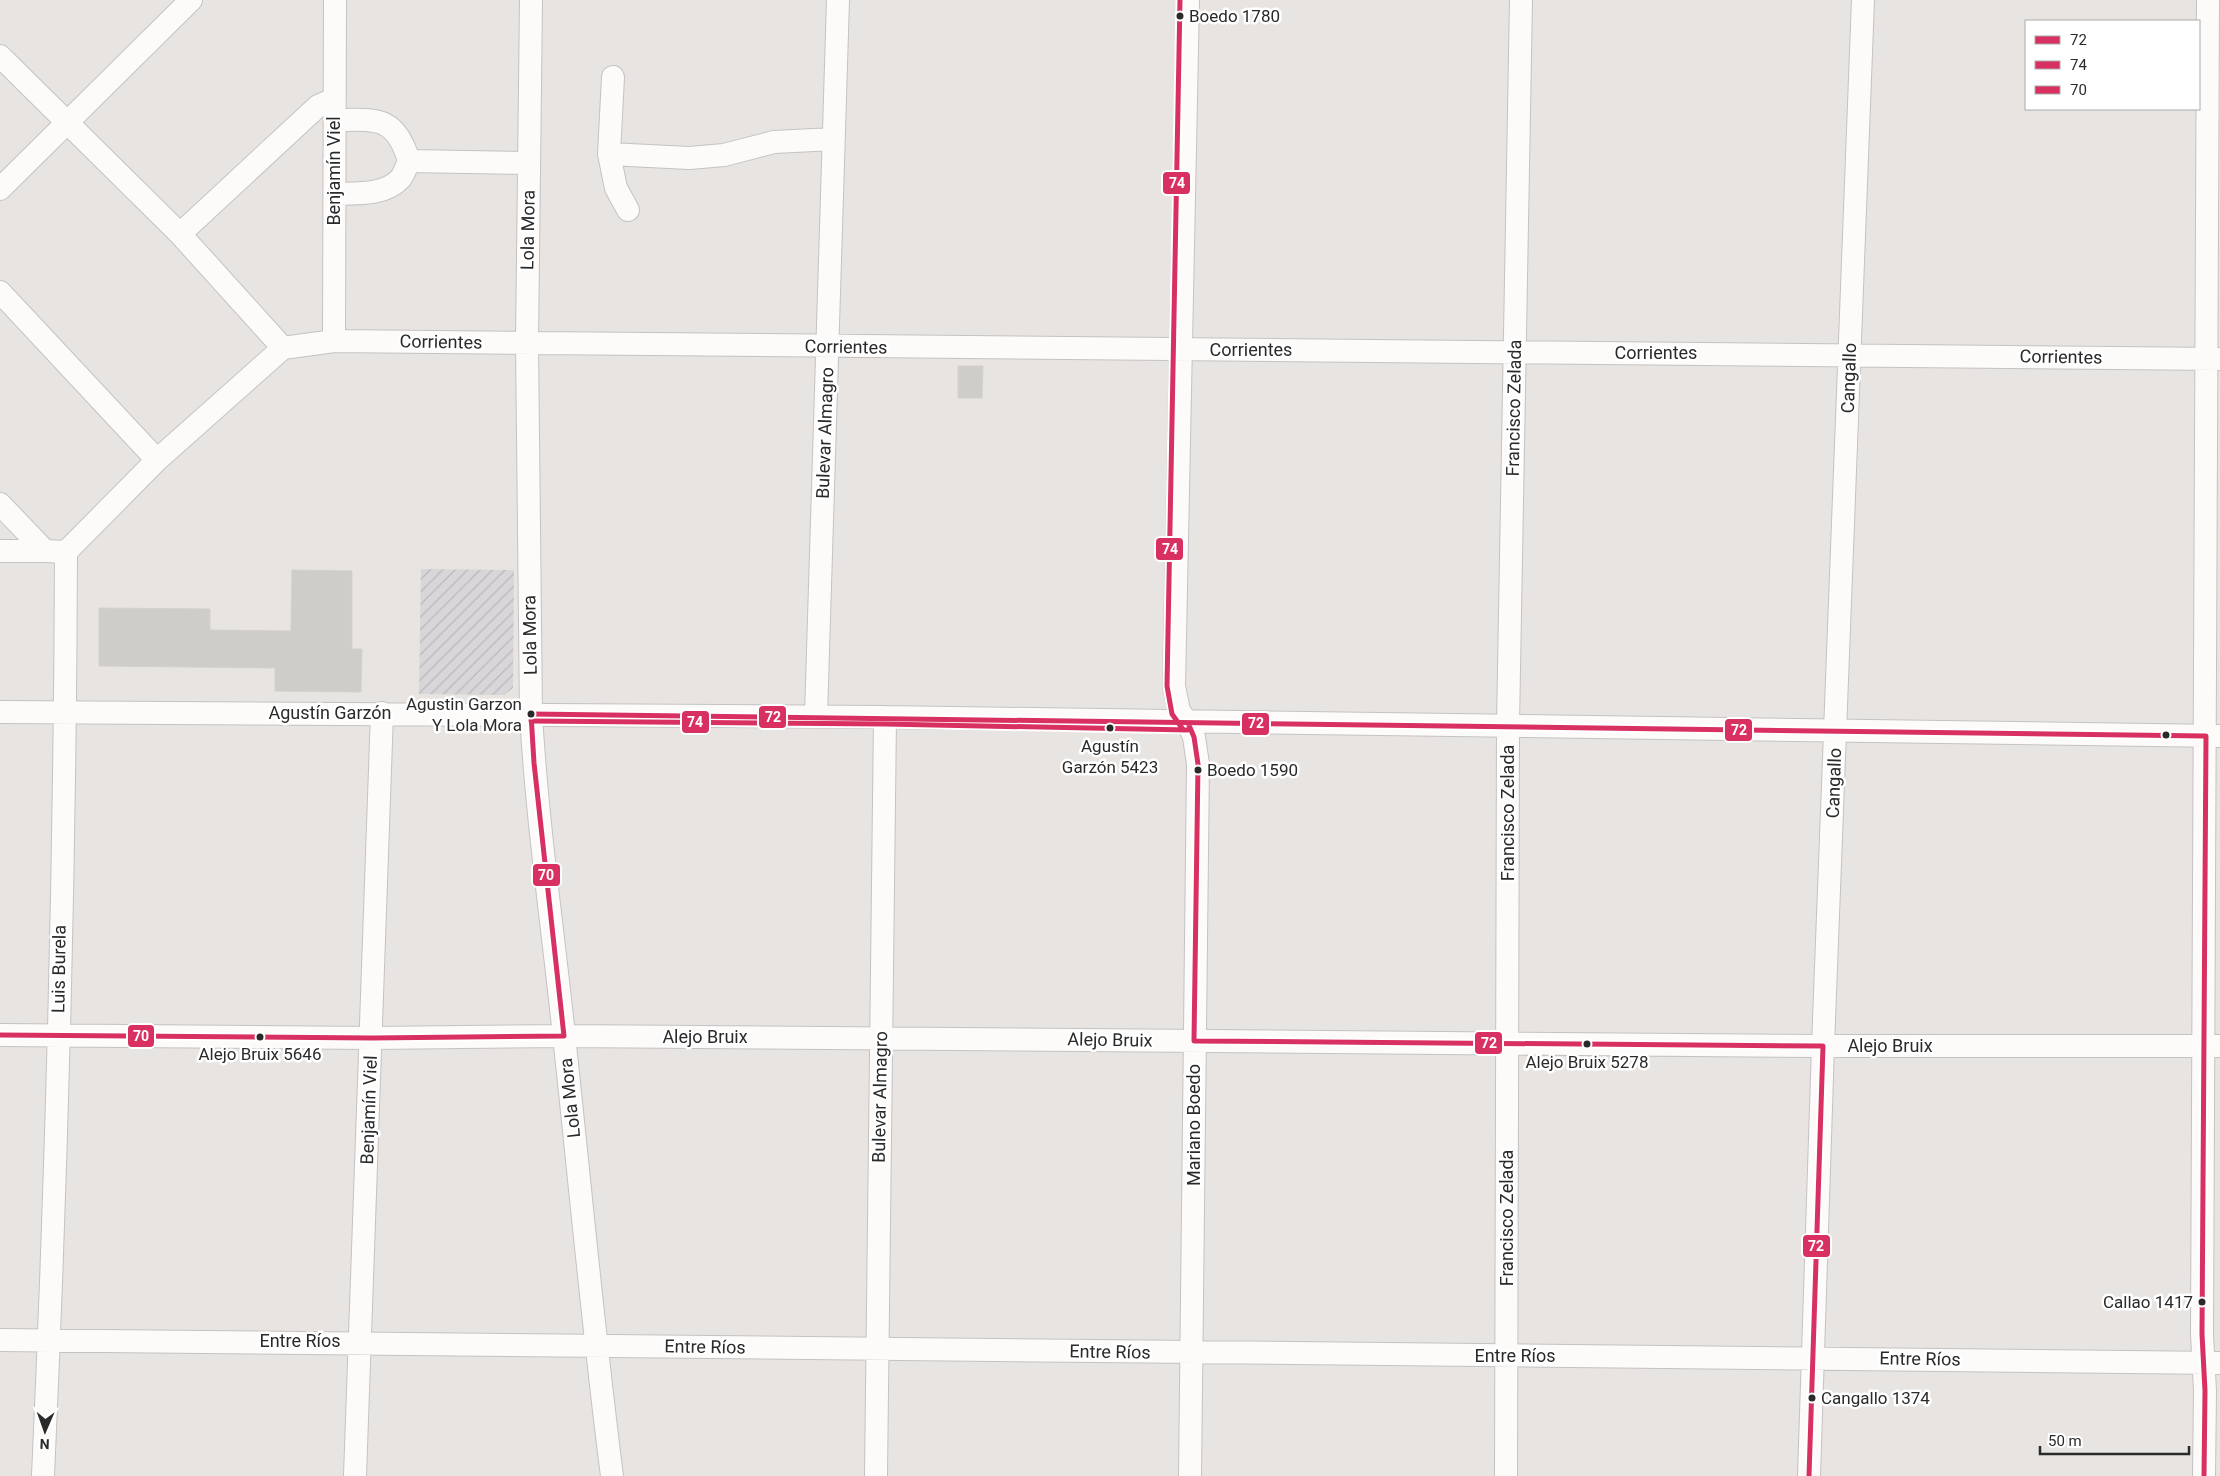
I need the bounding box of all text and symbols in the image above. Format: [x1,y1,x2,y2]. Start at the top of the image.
place label: Boedo 1780 [1189,6,1280,26]
marker: Boedo 1780 [1175,11,1185,21]
legend [2025,20,2200,110]
text: 72 [2070,31,2087,49]
text: 74 [2070,56,2087,74]
text: 70 [2070,81,2087,99]
street label: Benjamín Viel [323,116,344,226]
line badge: 74 [1162,171,1191,195]
text: 74 [1169,175,1185,191]
street label: Lola Mora [516,190,539,270]
street label: Corrientes [399,330,483,353]
street label: Corrientes [804,335,888,358]
street label: Corrientes [1210,339,1292,360]
street label: Francisco Zelada [1502,339,1525,477]
street label: Corrientes [1615,342,1697,363]
street label: Cangallo [1837,342,1860,414]
street label: Corrientes [2019,345,2103,368]
street label: Bulevar Almagro [812,367,837,499]
line badge: 74 [1155,537,1184,561]
text: 74 [1162,541,1178,557]
street label: Lola Mora [518,595,541,675]
place label: Agustin Garzon Y Lola Mora [406,694,522,735]
street label: Agustín Garzón [269,702,391,723]
line badge: 72 [758,705,787,729]
marker: Agustin Garzon Y Lola Mora [526,709,536,719]
text: 72 [765,709,781,725]
line badge: 74 [681,710,710,734]
line badge: 72 [1241,712,1270,736]
text: 74 [687,714,703,730]
text: 72 [1248,715,1264,731]
line badge: 72 [1724,718,1753,742]
text: 72 [1731,722,1747,738]
marker: Agustín Garzón 5423 [1105,723,1115,733]
unlabelled marker [2161,730,2171,740]
place label: Agustín Garzón 5423 [1062,736,1158,777]
street label: Francisco Zelada [1497,745,1518,881]
street label: Cangallo [1822,747,1845,819]
place label: Boedo 1590 [1207,760,1298,780]
marker: Boedo 1590 [1193,765,1203,775]
line badge: 70 [532,863,561,887]
text: 70 [538,867,554,883]
street label: Luis Burela [47,925,70,1013]
line badge: 70 [127,1024,155,1048]
street label: Alejo Bruix [662,1026,748,1047]
text: 70 [133,1028,149,1044]
street label: Alejo Bruix [1067,1028,1153,1051]
street label: Bulevar Almagro [868,1031,891,1163]
line badge: 72 [1474,1031,1503,1055]
marker: Alejo Bruix 5646 [255,1032,265,1042]
text: 72 [1481,1035,1497,1051]
street label: Alejo Bruix [1847,1035,1933,1056]
marker: Alejo Bruix 5278 [1582,1039,1592,1049]
place label: Alejo Bruix 5646 [199,1044,321,1064]
place label: Alejo Bruix 5278 [1526,1052,1648,1072]
street label: Benjamín Viel [356,1055,381,1165]
street label: Lola Mora [555,1057,584,1139]
street label: Mariano Boedo [1183,1064,1204,1186]
street label: Francisco Zelada [1496,1150,1517,1286]
line badge: 72 [1802,1234,1831,1258]
text: 72 [1808,1238,1824,1254]
place label: Callao 1417 [2103,1292,2193,1312]
marker: Callao 1417 [2197,1297,2207,1307]
street label: Entre Ríos [259,1330,341,1351]
street label: Entre Ríos [664,1335,746,1358]
street label: Entre Ríos [1069,1340,1151,1363]
street label: Entre Ríos [1474,1345,1556,1366]
street label: Entre Ríos [1879,1347,1961,1370]
place label: Cangallo 1374 [1821,1388,1930,1408]
marker: Cangallo 1374 [1807,1393,1817,1403]
north arrow [20,1406,70,1456]
scale bar [2040,1424,2189,1456]
text: 50 m [2048,1432,2082,1450]
text: N [39,1436,50,1452]

